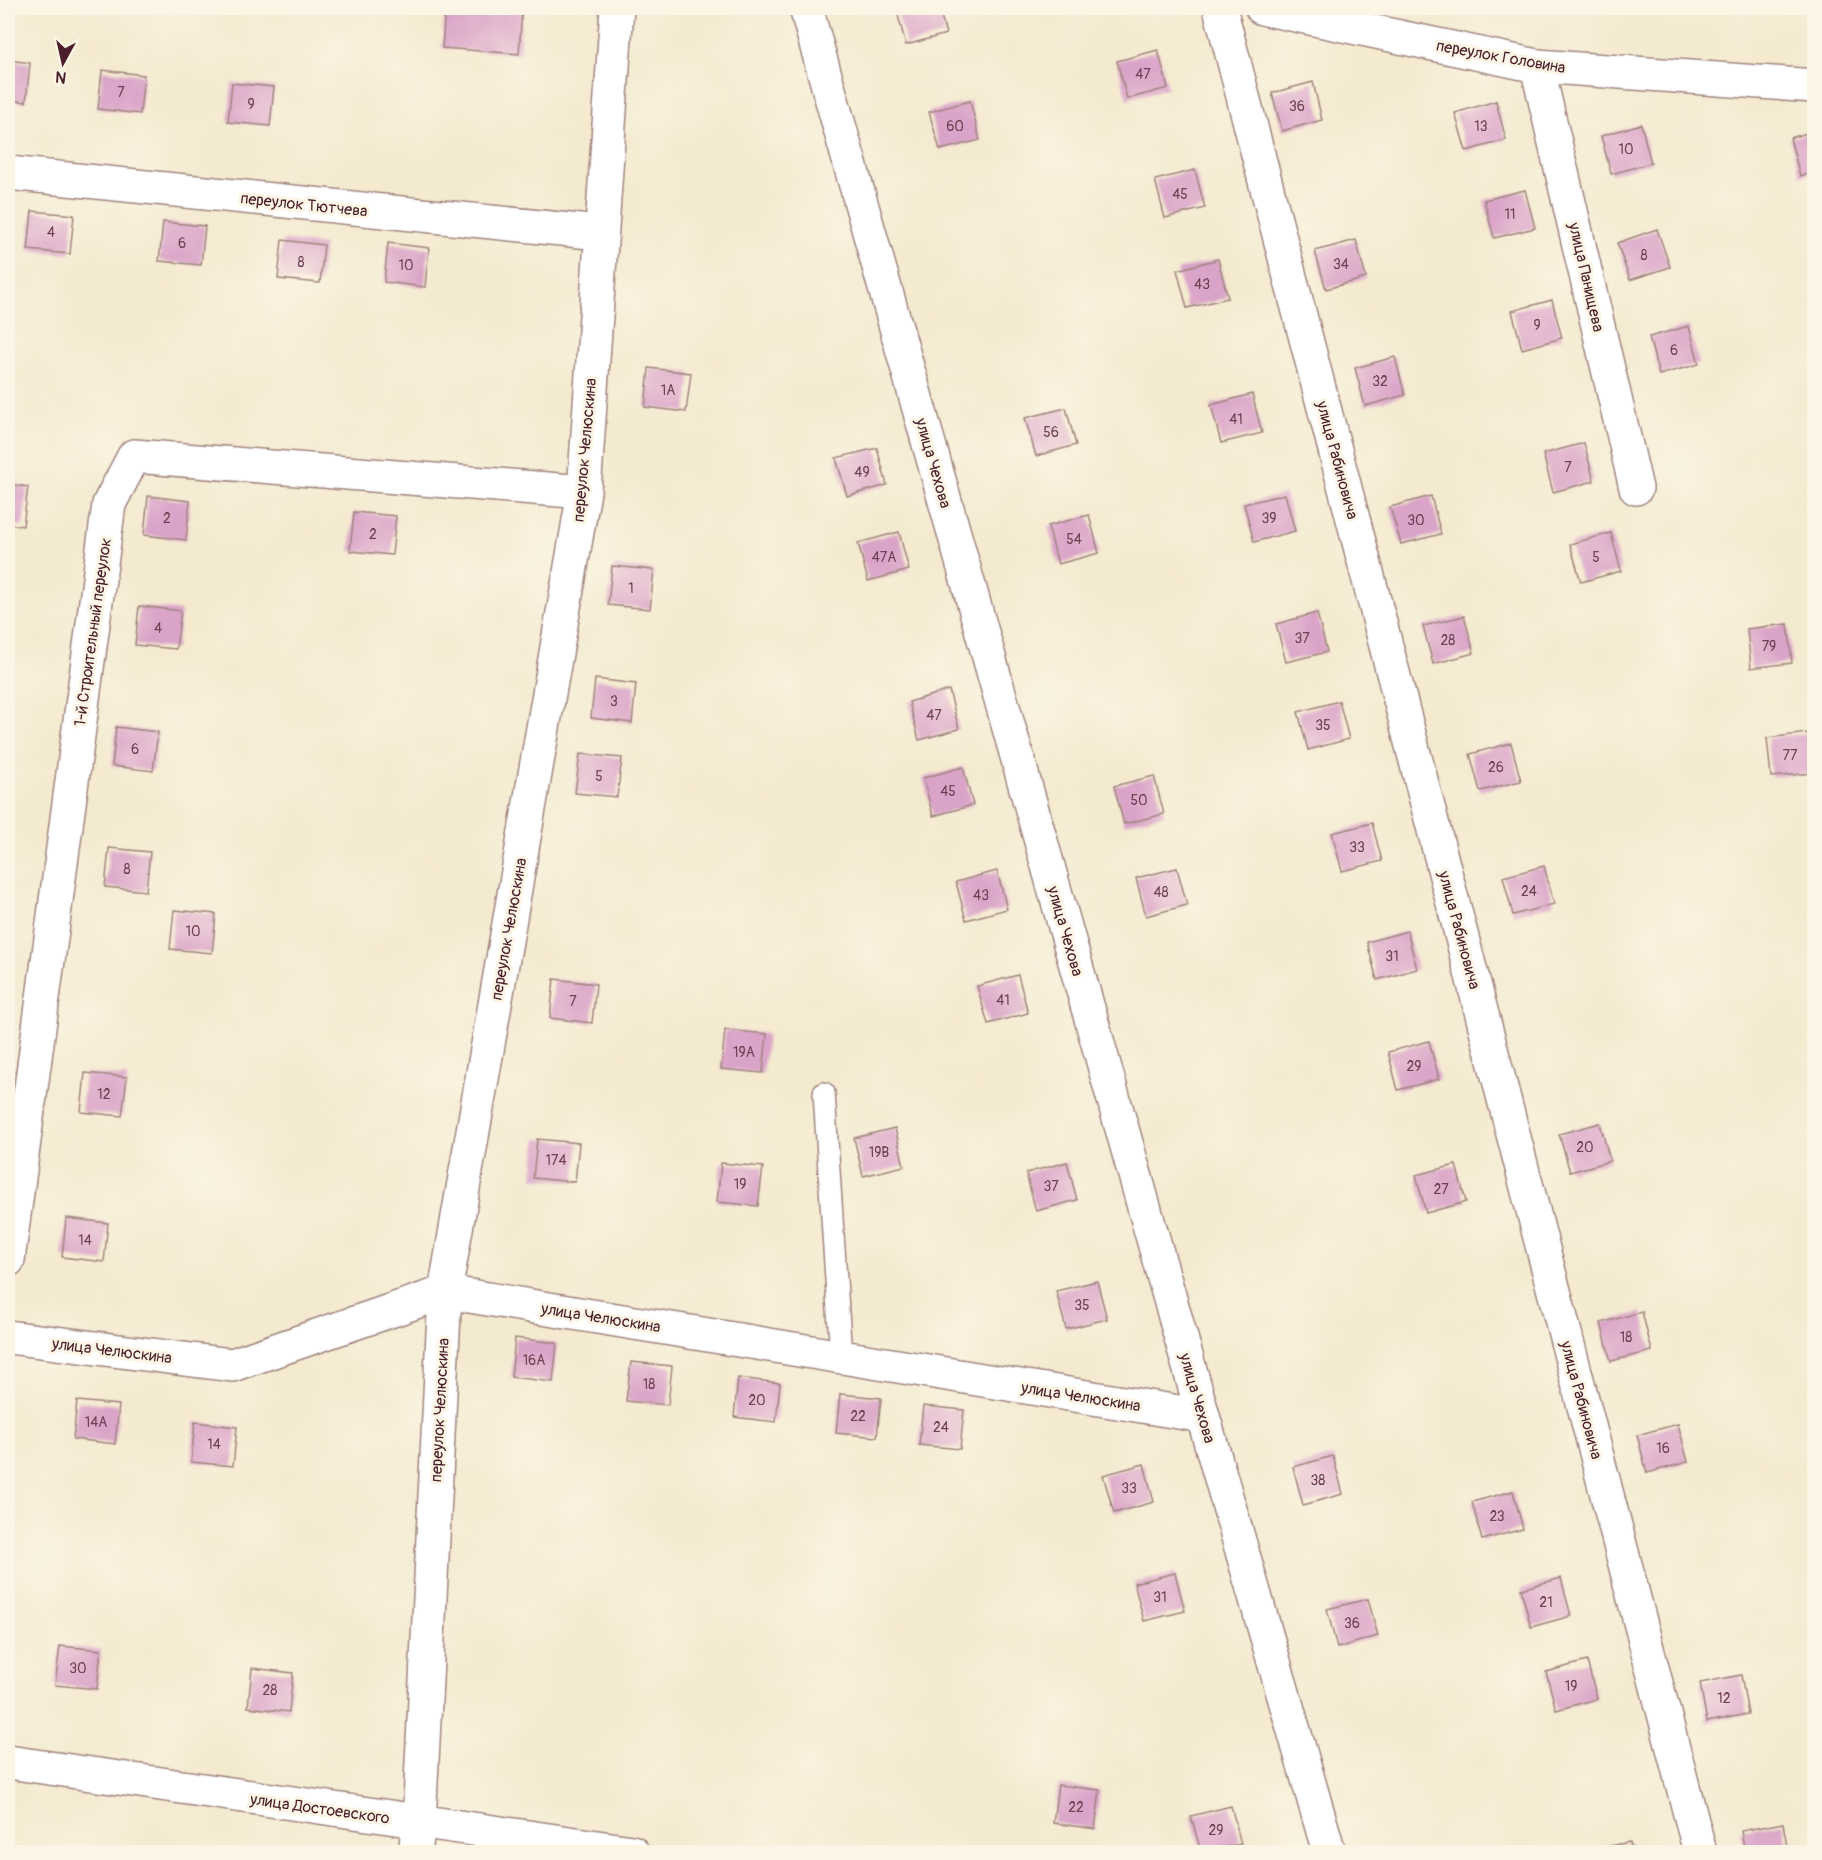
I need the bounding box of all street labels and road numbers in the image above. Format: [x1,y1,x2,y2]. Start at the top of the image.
street label: переулок Головина [1435,36,1567,78]
street label: переулок Тютчева [239,188,368,222]
street label: улица Панищева [1564,220,1608,334]
street label: переулок Челюскина [569,377,601,523]
street label: улица Рабиновича [1311,398,1362,522]
street label: улица Чехова [910,415,955,511]
street label: 1-й Строительный переулок [70,537,116,728]
street label: переулок Челюскина [487,856,531,1002]
street label: улица Рабиновича [1433,868,1484,992]
street label: улица Чехова [1042,883,1087,979]
street label: улица Челюскина [539,1299,662,1337]
street label: улица Челюскина [50,1334,173,1368]
street label: переулок Челюскина [426,1337,454,1483]
street label: улица Рабиновича [1555,1338,1606,1462]
street label: улица Чехова [1174,1350,1219,1446]
street label: улица Челюскина [1019,1378,1142,1416]
street label: улица Достоевского [248,1789,391,1829]

